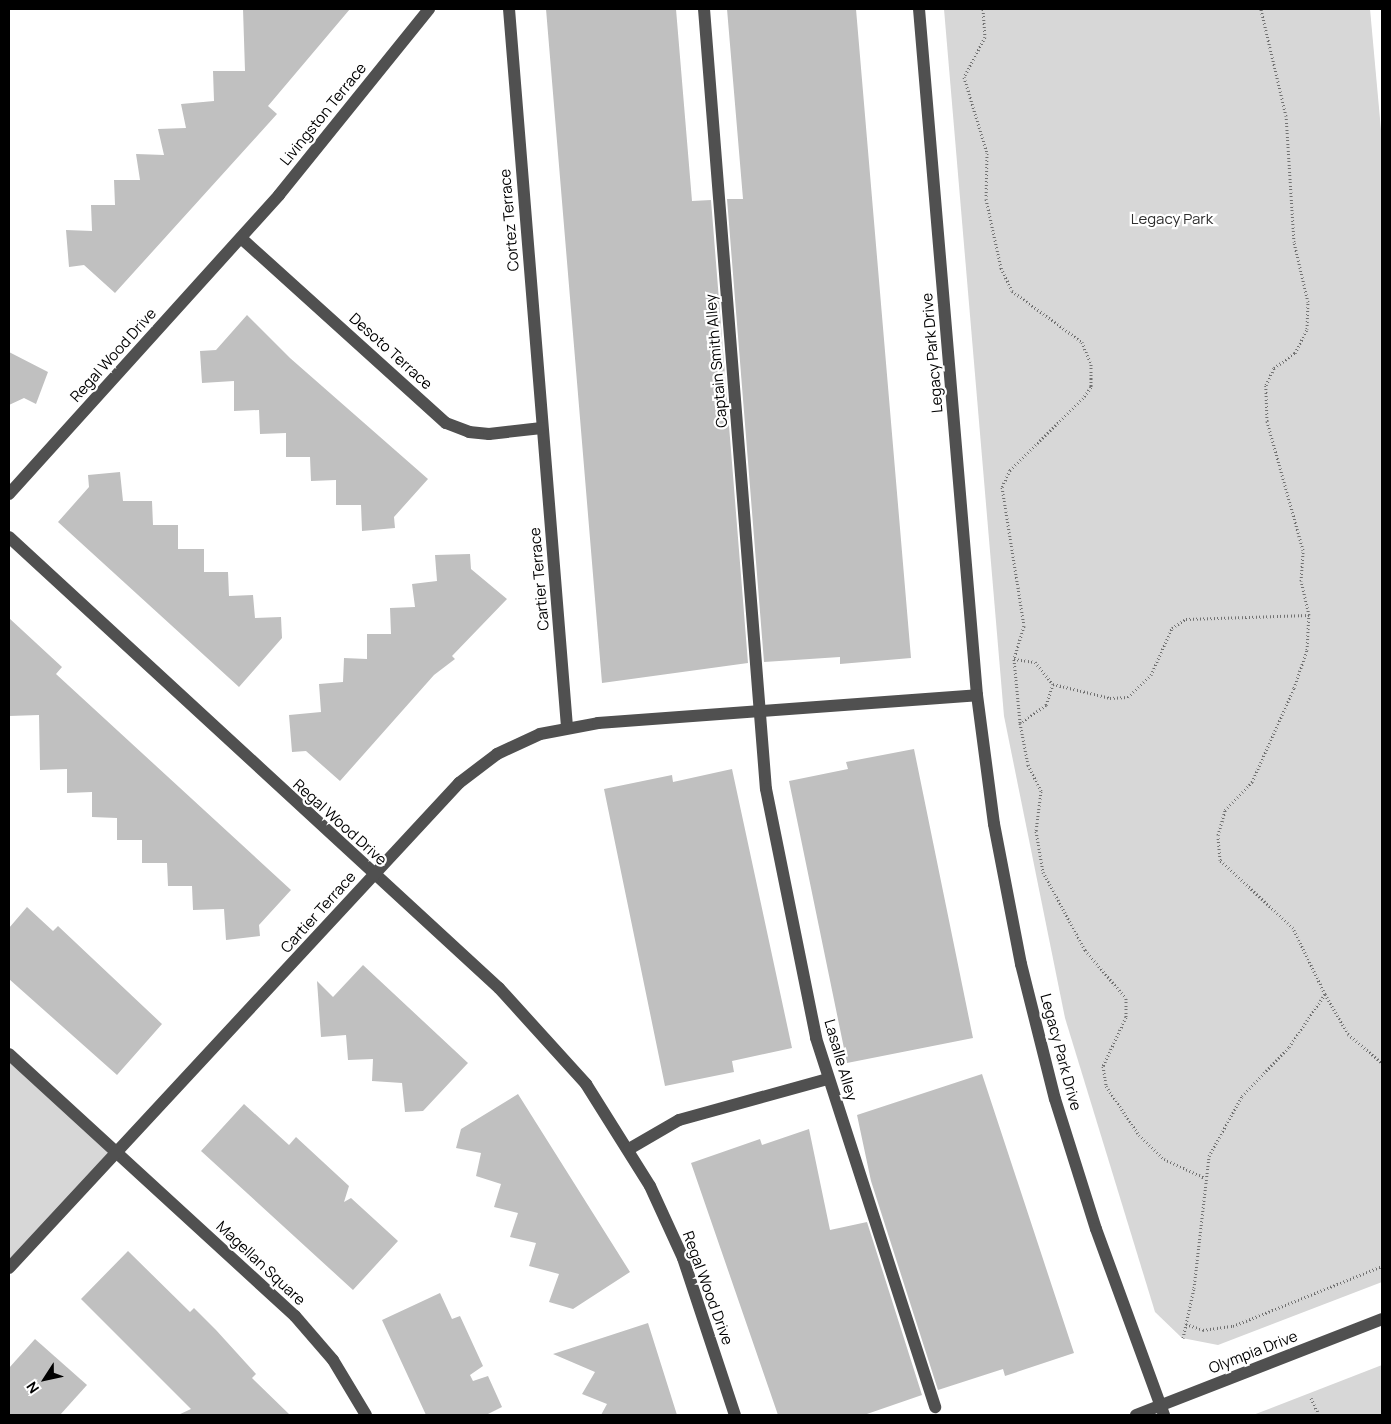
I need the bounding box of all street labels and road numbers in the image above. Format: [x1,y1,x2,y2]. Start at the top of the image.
street label: Livingston Terrace [276,59,370,169]
street label: Cortez Terrace [496,168,522,272]
street label: Legacy Park Drive [918,292,946,414]
street label: Captain Smith Alley [701,293,731,429]
street label: Regal Wood Drive [66,304,160,406]
street label: Desoto Terrace [346,309,436,393]
street label: Cartier Terrace [526,527,552,631]
street label: Regal Wood Drive [289,775,391,869]
street label: Cartier Terrace [277,868,359,956]
street label: Legacy Park Drive [1037,991,1085,1113]
street label: Lasalle Alley [821,1017,861,1103]
street label: Magellan Square [213,1217,309,1309]
street label: Regal Wood Drive [679,1229,737,1347]
street label: Olympia Drive [1206,1327,1300,1377]

